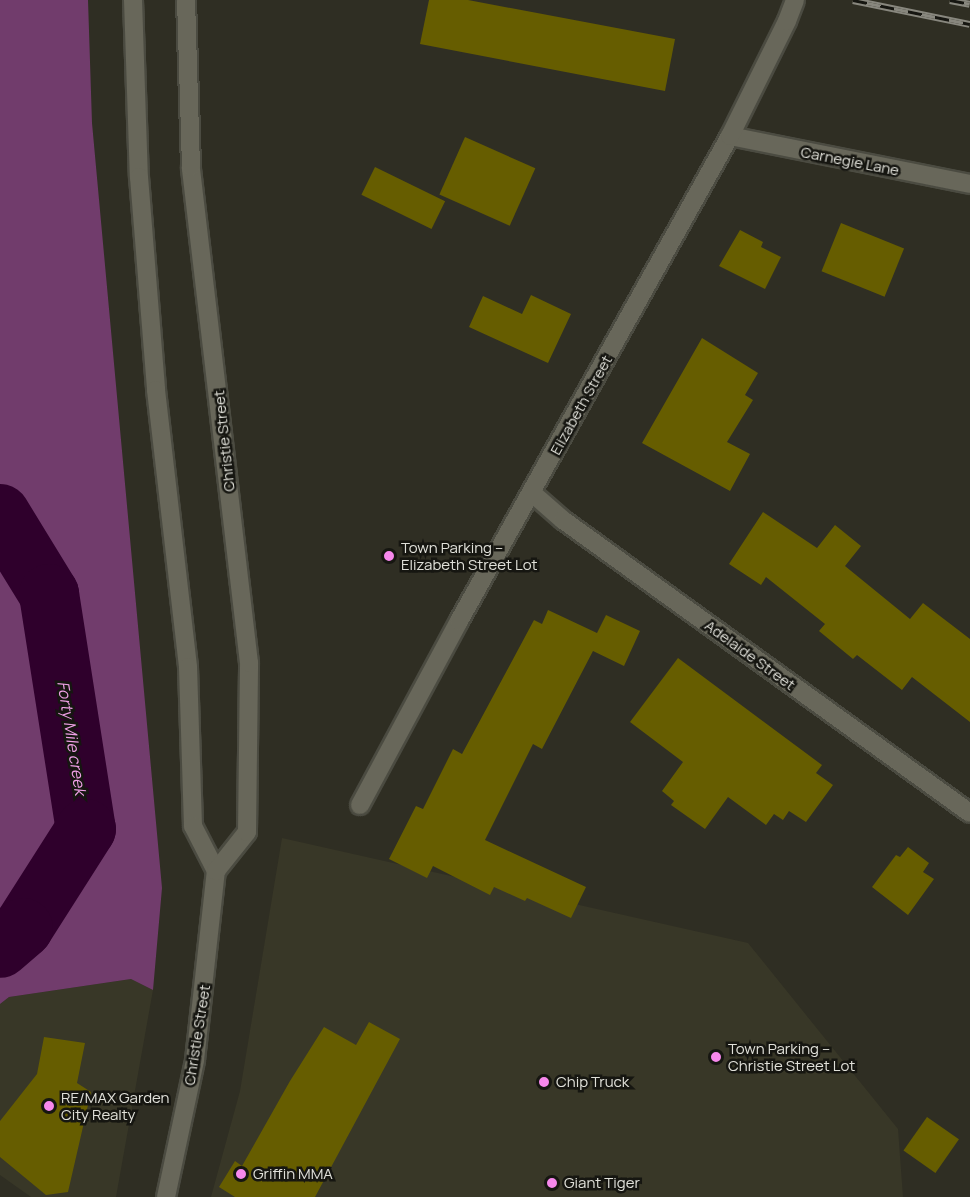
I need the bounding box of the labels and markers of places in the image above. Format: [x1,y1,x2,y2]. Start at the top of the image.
place label: Town Parking – Elizabeth Street Lot [401,538,538,573]
marker: Town Parking – Elizabeth Street Lot [382,549,396,563]
place label: Town Parking – Christie Street Lot [728,1039,855,1074]
marker: Town Parking – Christie Street Lot [709,1050,723,1064]
place label: Chip Truck [556,1073,629,1091]
marker: Chip Truck [537,1075,551,1089]
place label: RE/MAX Garden City Realty [61,1088,170,1123]
marker: RE/MAX Garden City Realty [42,1099,56,1113]
place label: Griffin MMA [253,1165,333,1183]
marker: Griffin MMA [234,1167,248,1181]
place label: Giant Tiger [564,1174,640,1192]
marker: Giant Tiger [545,1176,559,1190]

